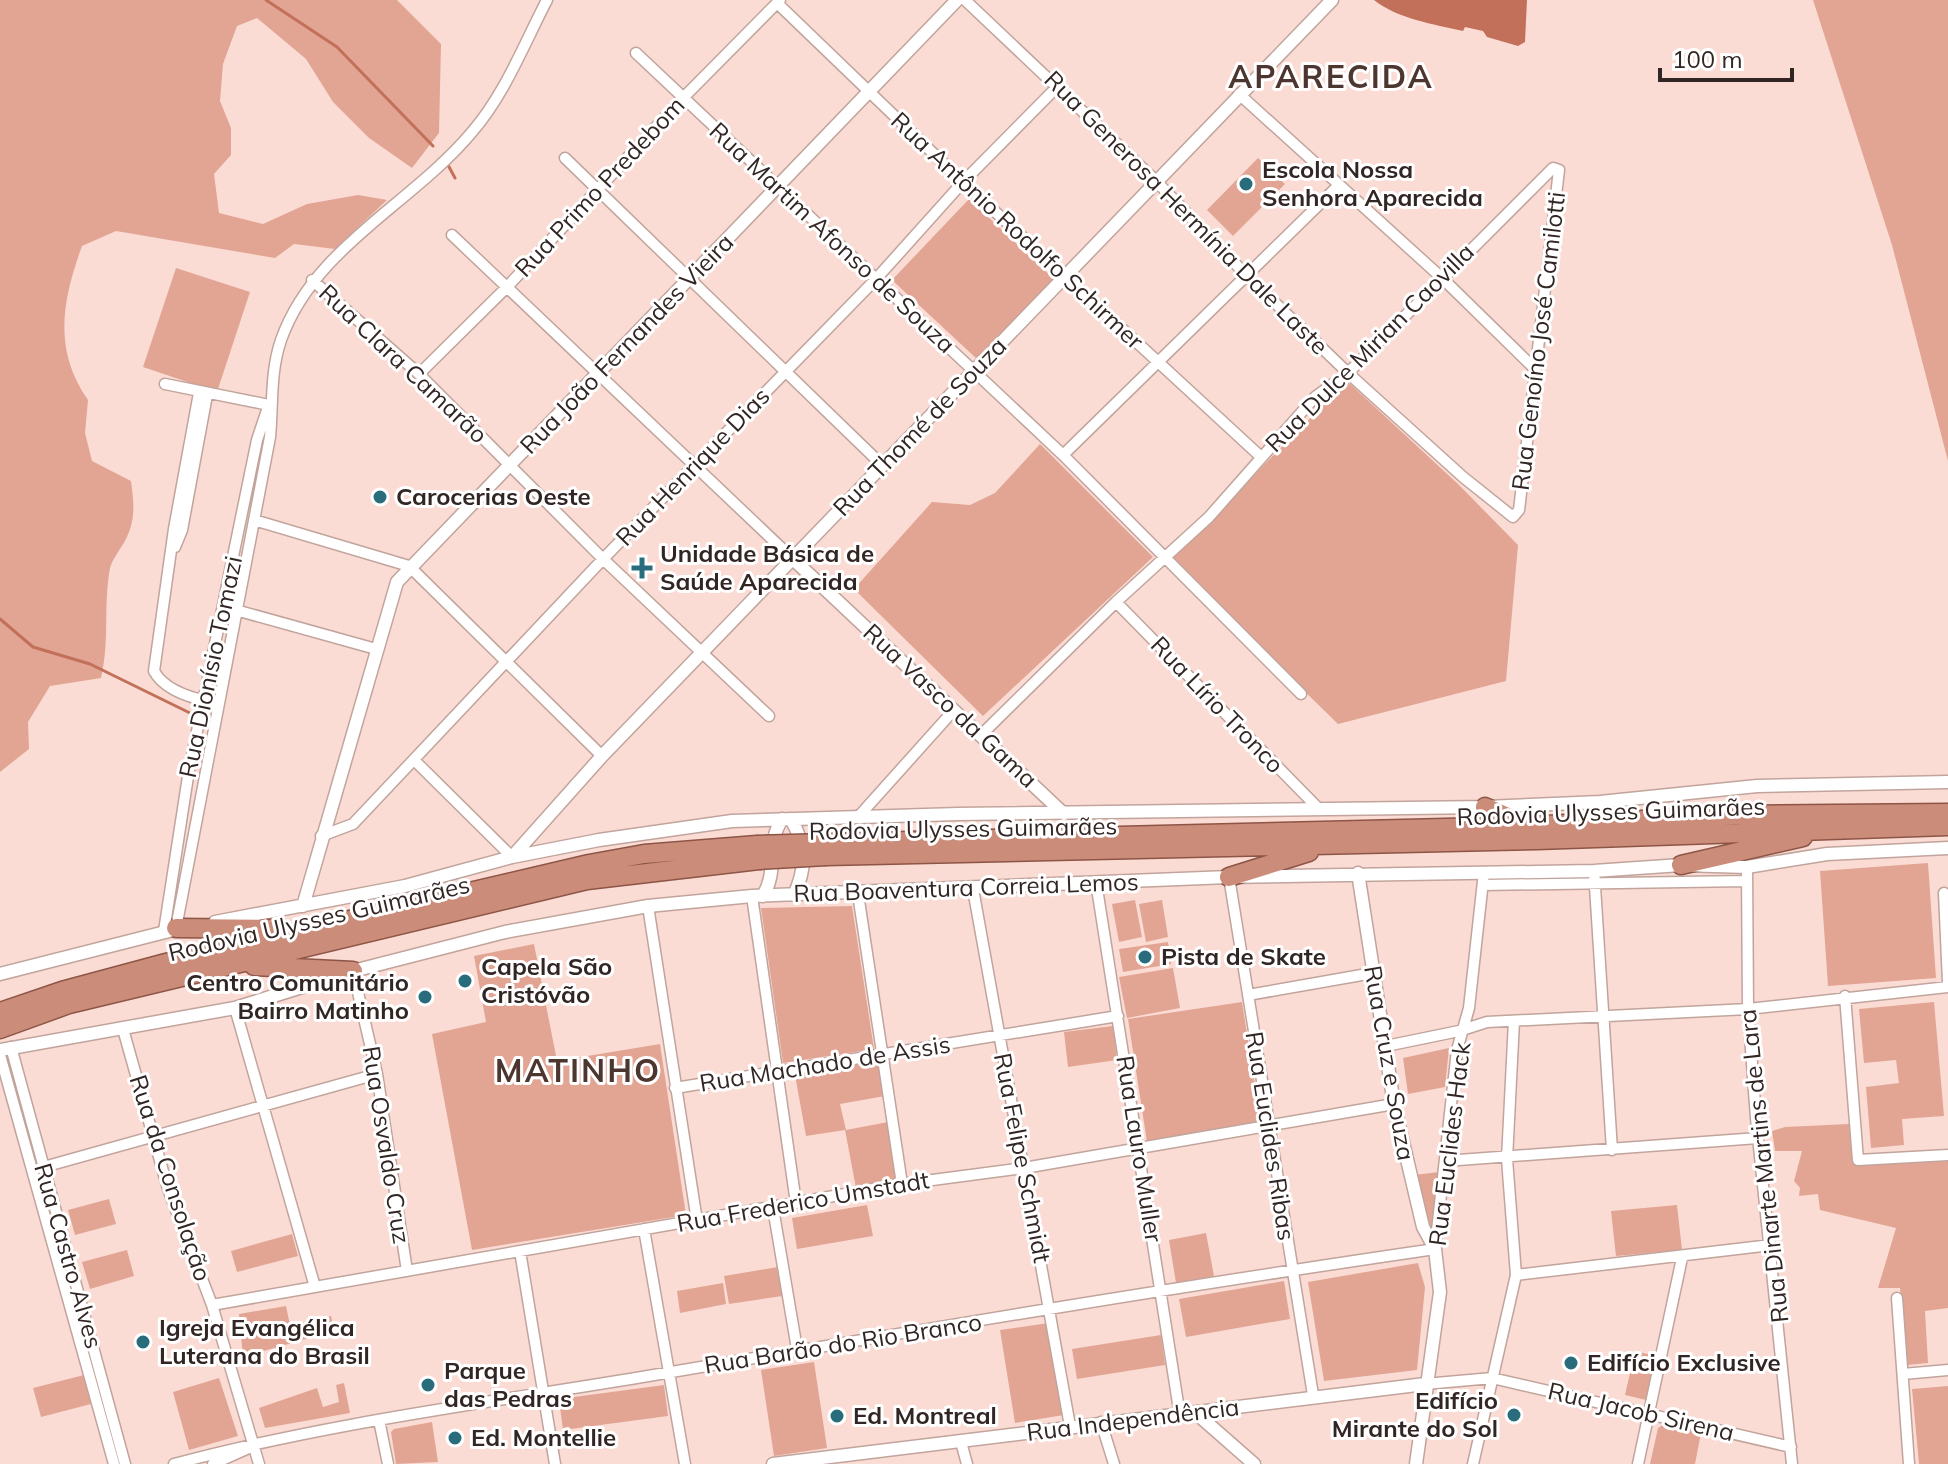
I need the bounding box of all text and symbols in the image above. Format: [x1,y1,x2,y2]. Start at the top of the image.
scale bar [1660,32,1792,82]
text: 100 m [1672,44,1743,74]
district label: APARECIDA [1228,56,1434,96]
street label: Rua Generosa Hermínia Dale Laste [1039,64,1335,360]
street label: Rua Primo Predebom [508,90,691,283]
street label: Rua Antônio Rodolfo Schirmer [885,105,1150,355]
street label: Rua Martim Afonso de Souza [704,116,962,359]
place label: Escola Nossa Senhora Aparecida [1262,154,1483,212]
marker: Escola Nossa Senhora Aparecida [1237,175,1255,193]
street label: Rua Genoíno José Camilotti [1505,190,1571,492]
street label: Rua João Fernandes Vieira [513,227,739,460]
street label: Rua Dulce Mirian Caovilla [1259,237,1480,458]
street label: Rua Clara Camarão [313,277,494,449]
street label: Rua Thomé de Souza [826,331,1012,522]
street label: Rua Henrique Dias [609,381,776,552]
place label: Carocerias Oeste [396,481,591,511]
marker: Carocerias Oeste [371,488,389,506]
place label: Unidade Básica de Saúde Aparecida [660,538,874,596]
street label: Rua Dionísio Tomazi [172,553,248,780]
marker: Unidade Básica de Saúde Aparecida [631,557,653,579]
street label: Rua Vasco da Gama [857,617,1044,794]
street label: Rua Lírio Tronco [1145,630,1291,779]
street label: Rodovia Ulysses Guimarães [1456,791,1766,831]
street label: Rodovia Ulysses Guimarães [808,810,1117,846]
street label: Rua Boaventura Correia Lemos [793,866,1139,908]
street label: Rodovia Ulysses Guimarães [165,869,472,967]
place label: Pista de Skate [1161,941,1326,971]
marker: Pista de Skate [1136,948,1154,966]
place label: Capela São Cristóvão [481,951,612,1009]
street label: Rua Cruz e Souza [1358,963,1422,1163]
place label: Centro Comunitário Bairro Matinho [186,967,409,1025]
marker: Capela São Cristóvão [456,972,474,990]
marker: Centro Comunitário Bairro Matinho [416,988,434,1006]
street label: Rua Dinarte Martins de Lara [1732,1008,1794,1324]
street label: Rua Machado de Assis [697,1028,952,1098]
street label: Rua Euclides Ribas [1240,1029,1302,1242]
street label: Rua Euclides Hack [1422,1040,1476,1247]
street label: Rua Osvaldo Cruz [357,1044,417,1246]
district label: MATINHO [495,1050,661,1090]
street label: Rua Felipe Schmidt [988,1050,1058,1265]
street label: Rua Lauro Muller [1110,1053,1170,1245]
street label: Rua da Consolação [123,1071,218,1285]
street label: Rua Castro Alves [28,1160,110,1352]
street label: Rua Frederico Umstadt [674,1164,931,1238]
street label: Rua Barão do Rio Branco [702,1306,984,1380]
place label: Igreja Evangélica Luterana do Brasil [159,1312,370,1370]
marker: Igreja Evangélica Luterana do Brasil [134,1333,152,1351]
place label: Edifício Exclusive [1587,1347,1781,1377]
marker: Edifício Exclusive [1562,1354,1580,1372]
place label: Parque das Pedras [444,1355,572,1413]
street label: Rua Jacob Sirena [1545,1375,1737,1447]
marker: Parque das Pedras [419,1376,437,1394]
place label: Edifício Mirante do Sol [1332,1385,1498,1443]
street label: Rua Independência [1025,1391,1241,1447]
place label: Ed. Montreal [853,1400,997,1430]
marker: Edifício Mirante do Sol [1505,1406,1523,1424]
marker: Ed. Montreal [828,1407,846,1425]
place label: Ed. Montellie [471,1422,616,1452]
marker: Ed. Montellie [446,1429,464,1447]

